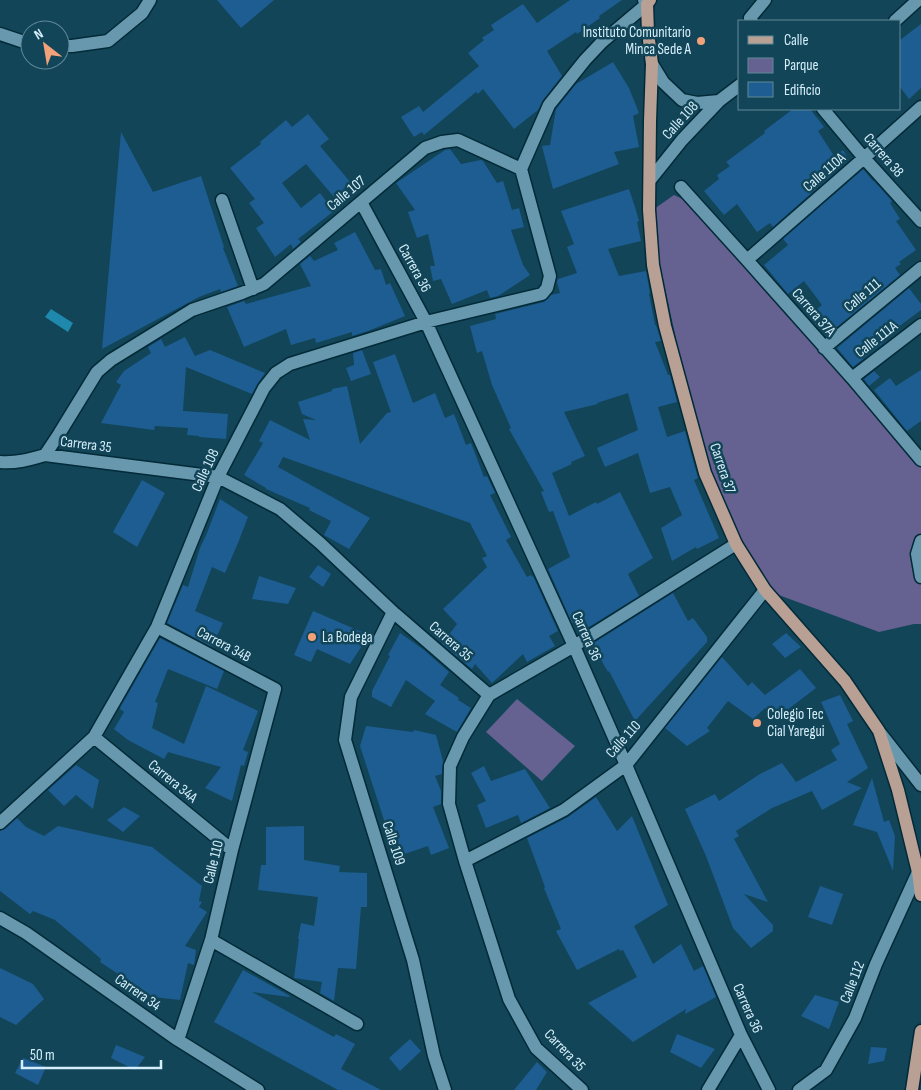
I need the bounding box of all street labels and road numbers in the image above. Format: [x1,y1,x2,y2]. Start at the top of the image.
street label: Calle 108 [658,97,703,144]
street label: Carrera 38 [859,129,908,181]
street label: Calle 110A [799,148,850,196]
street label: Calle 107 [323,172,370,215]
street label: Carrera 36 [394,241,436,296]
street label: Calle 111 [840,274,885,316]
street label: Carrera 37A [787,284,840,341]
street label: Calle 111A [851,316,902,362]
street label: Carrera 35 [59,432,113,457]
street label: Carrera 37 [705,441,740,496]
street label: Calle 108 [187,446,224,495]
street label: Carrera 36 [567,608,606,664]
street label: Carrera 35 [425,617,476,666]
street label: Carrera 34B [193,622,254,667]
street label: Calle 110 [602,717,645,762]
street label: Carrera 34A [144,756,202,808]
street label: Calle 109 [377,819,410,868]
street label: Calle 110 [199,838,228,886]
street label: Calle 112 [836,958,869,1006]
street label: Carrera 34 [111,970,164,1015]
street label: Carrera 36 [728,980,767,1036]
street label: Carrera 35 [540,1025,589,1076]

